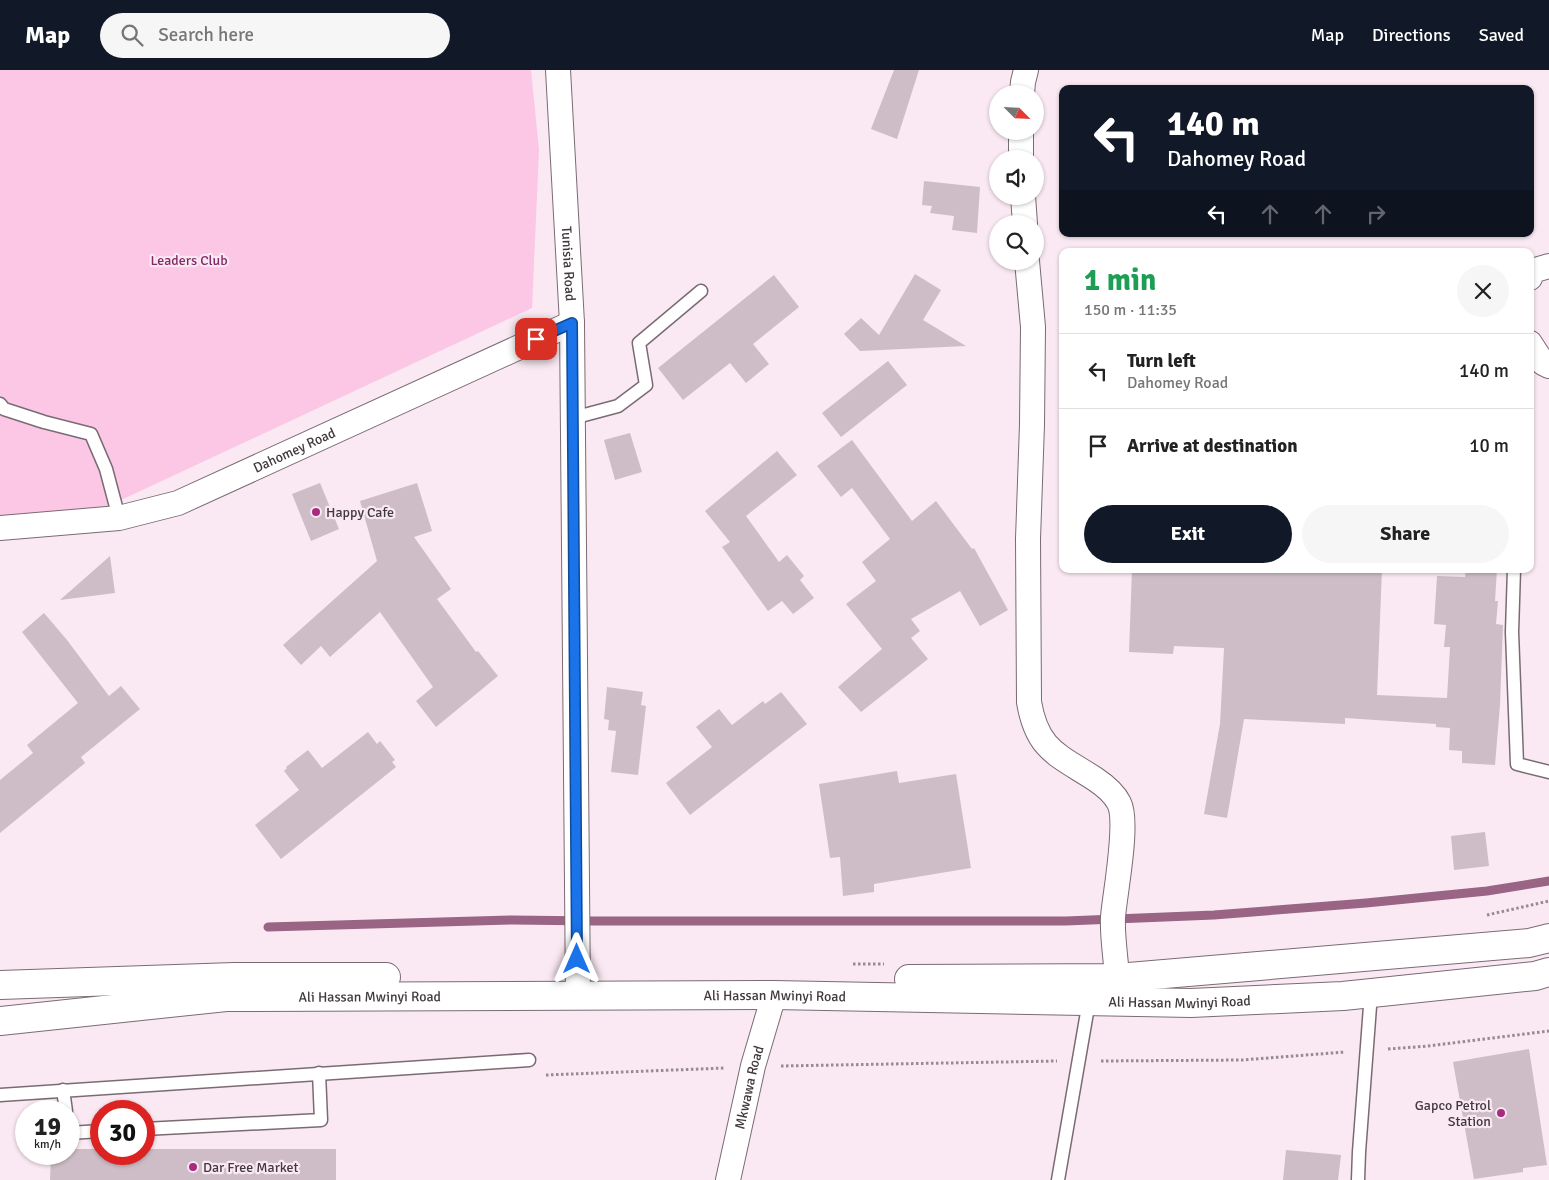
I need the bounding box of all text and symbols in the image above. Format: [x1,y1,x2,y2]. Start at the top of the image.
search box [100,13,450,58]
text: Map [25,20,70,50]
icon: search [118,21,146,49]
text: Search here [158,23,254,47]
text: Map [1311,24,1344,46]
text: Directions [1372,24,1451,46]
text: Saved [1479,24,1524,46]
north arrow [989,85,1044,140]
map controls [989,85,1044,270]
text: 140 m [1167,102,1260,145]
icon: left [1084,105,1149,170]
text: Dahomey Road [1167,145,1306,172]
button: sound [989,150,1044,205]
icon: left [1203,200,1231,228]
icon: ahead [1256,200,1284,228]
icon: ahead [1309,200,1337,228]
icon: right [1362,200,1390,228]
button: search [989,215,1044,270]
street label: Tunisia Road [558,226,579,302]
park label: Leaders Club [150,252,228,269]
text: 1 min [1084,262,1156,299]
button: close [1457,265,1509,317]
text: 150 m · 11:35 [1084,300,1177,320]
pin [515,318,557,360]
icon: arrive [522,325,550,353]
text: Turn left [1127,349,1196,373]
icon: left [1084,357,1112,385]
text: 140 m [1459,359,1509,383]
text: Dahomey Road [1127,373,1228,393]
street label: Dahomey Road [251,424,338,477]
icon: arrive [1084,432,1112,460]
text: Arrive at destination [1127,434,1298,458]
text: 10 m [1469,434,1509,458]
place label: Happy Cafe [326,504,394,521]
button: Exit [1084,505,1292,563]
button: Share [1302,505,1509,563]
marker: Happy Cafe [310,506,322,518]
position arrow [550,932,602,984]
street label: Ali Hassan Mwinyi Road [704,987,846,1005]
street label: Ali Hassan Mwinyi Road [299,988,441,1006]
street label: Ali Hassan Mwinyi Road [1108,992,1251,1012]
street label: Mkwawa Road [731,1044,768,1131]
place label: Gapco Petrol Station [1415,1097,1491,1130]
speed limit sign: 30 [90,1100,155,1165]
marker: Gapco Petrol Station [1495,1107,1507,1119]
text: 19 [34,1111,61,1142]
text: km/h [34,1137,61,1152]
place label: Dar Free Market [203,1159,299,1176]
marker: Dar Free Market [187,1161,199,1173]

